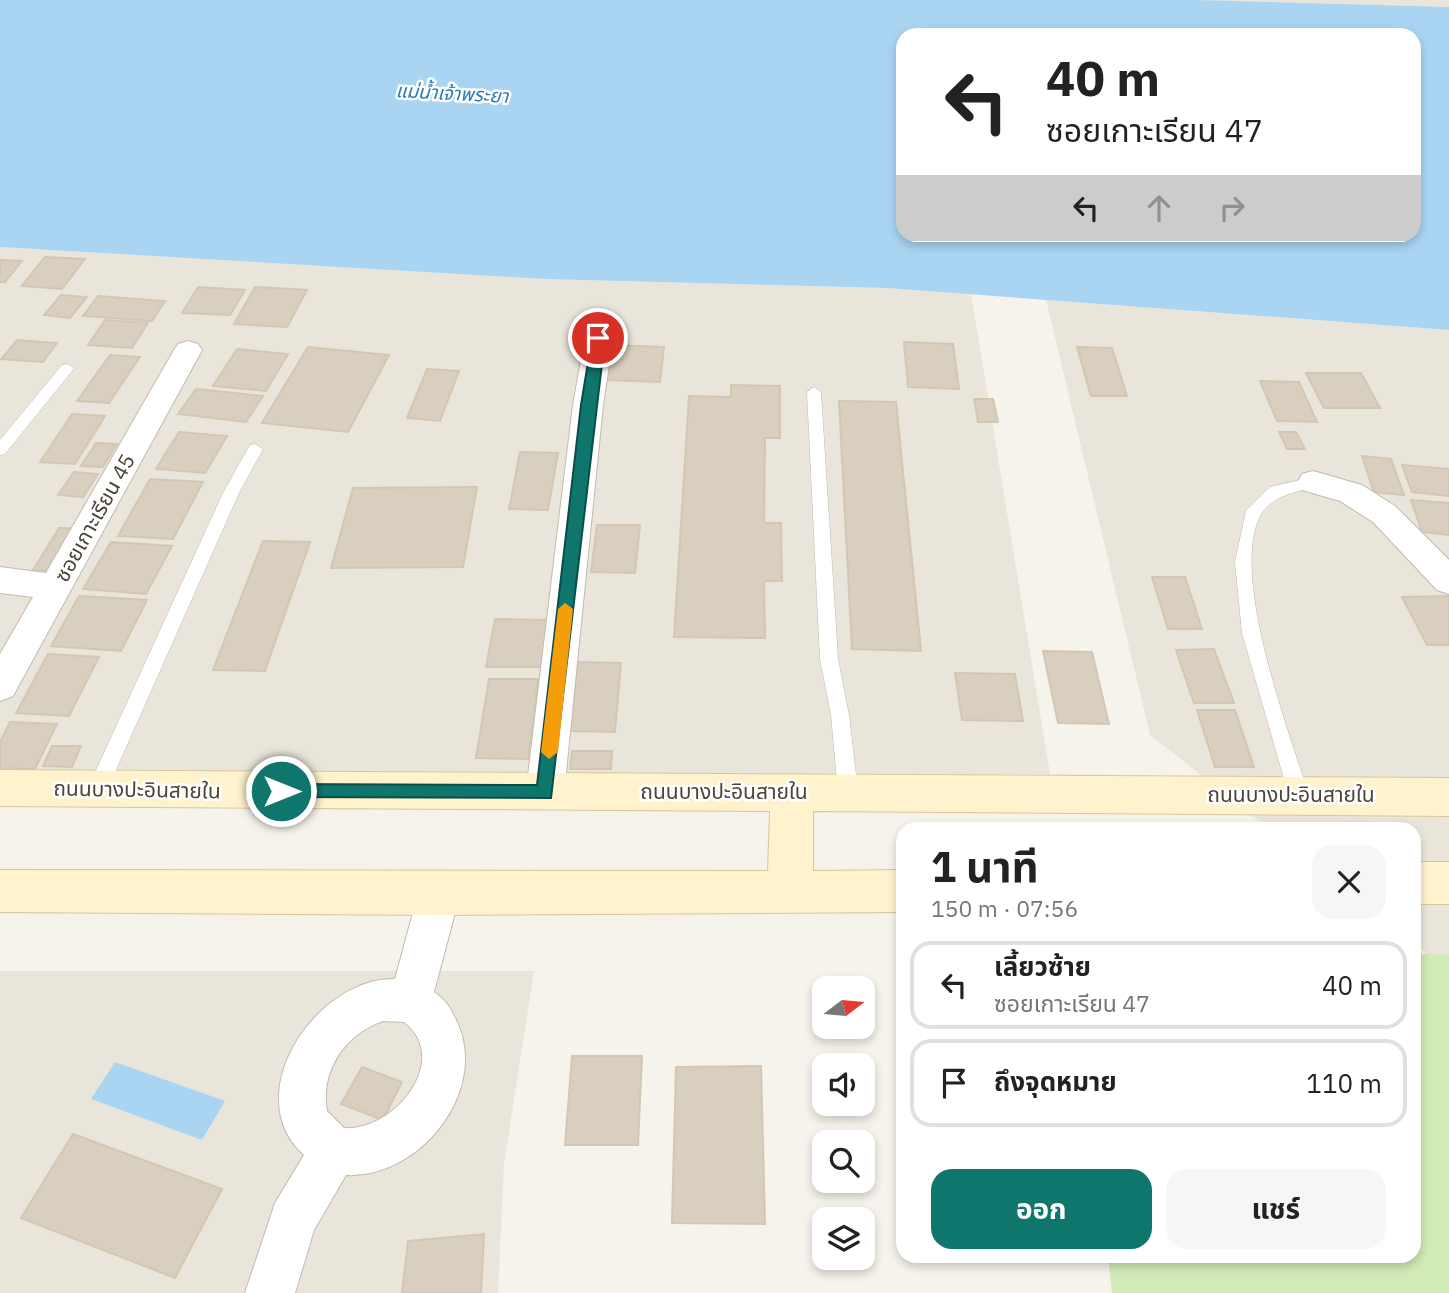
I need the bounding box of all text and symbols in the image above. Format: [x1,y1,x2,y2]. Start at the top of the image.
text: 40 m [1046,46,1160,109]
icon: left [931,56,1022,147]
water label: แม่น้ำเจ้าพระยา [395,77,510,108]
text: ซอยเกาะเรียน 47 [1046,109,1263,151]
icon: left [1067,189,1105,227]
icon: ahead [1140,189,1178,227]
icon: right [1213,189,1251,227]
pin [568,308,628,368]
icon: arrive [579,319,617,357]
street label: ซอยเกาะเรียน 45 [47,448,141,587]
position arrow [244,754,318,828]
street label: ถนนบางปะอินสายใน [53,774,221,804]
street label: ถนนบางปะอินสายใน [640,777,808,805]
street label: ถนนบางปะอินสายใน [1207,780,1375,808]
text: 1 นาที [931,839,1039,894]
button: close [1312,845,1386,919]
text: 150 m · 07:56 [931,893,1078,923]
text: เลี้ยวซ้าย [994,949,1091,983]
icon: left [935,966,973,1004]
text: 40 m [1322,968,1382,1002]
north arrow [812,976,875,1040]
map controls [812,976,875,1270]
text: ซอยเกาะเรียน 47 [994,988,1150,1018]
button: sound [812,1053,875,1116]
icon: arrive [935,1064,973,1102]
text: ถึงจุดหมาย [994,1064,1117,1098]
text: 110 m [1306,1066,1382,1100]
button: search [812,1130,875,1193]
button: ออก [931,1169,1152,1249]
button: แชร์ [1166,1169,1386,1249]
button: layers [812,1207,875,1270]

